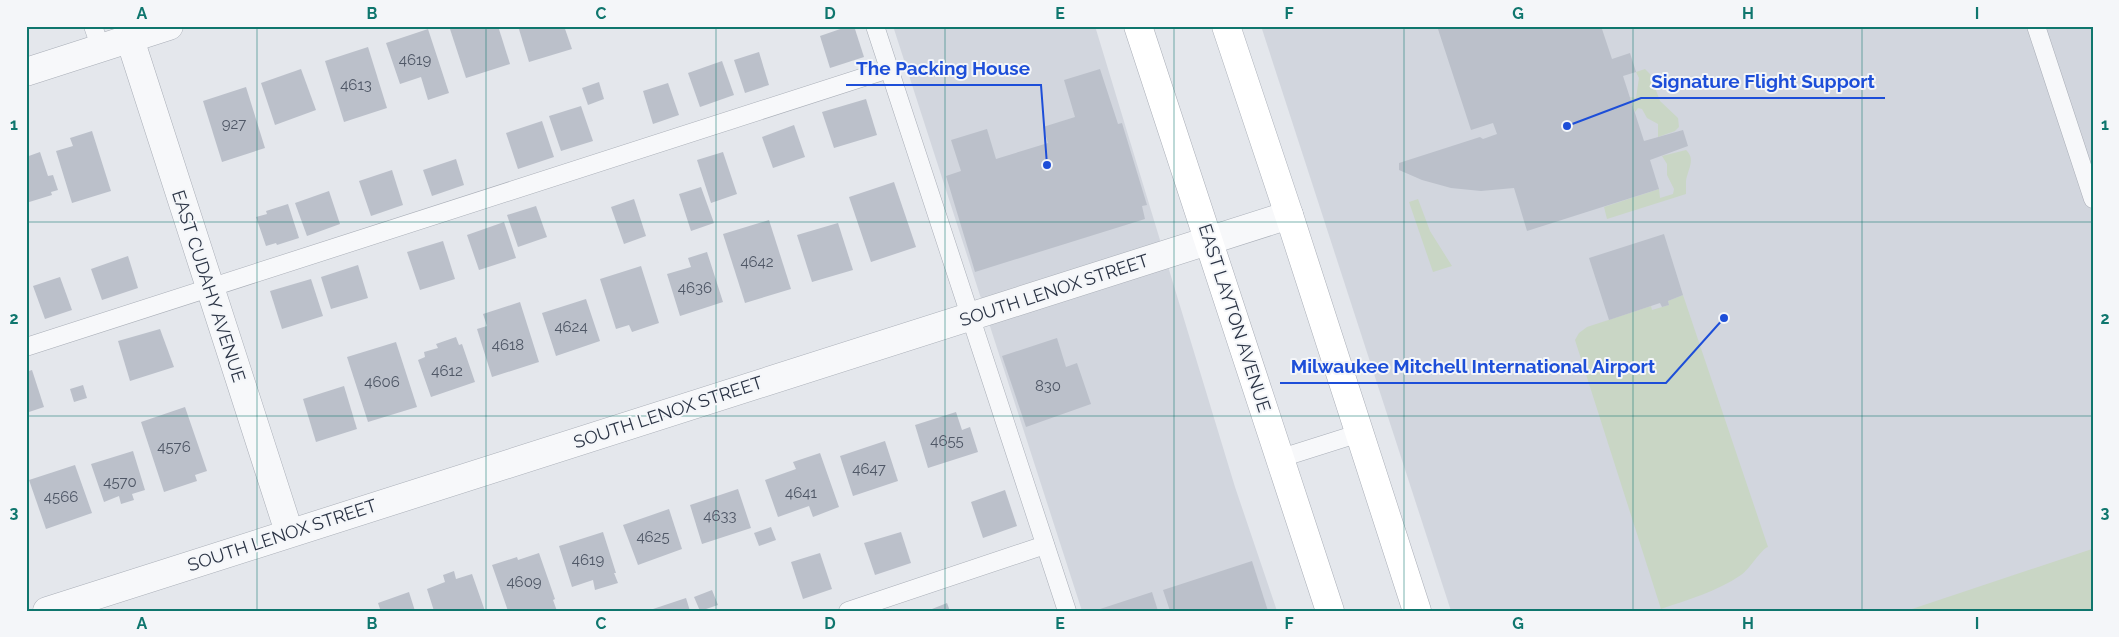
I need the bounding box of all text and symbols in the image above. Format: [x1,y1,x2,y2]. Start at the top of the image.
text: A [137,4,148,23]
text: B [367,4,378,23]
text: C [596,4,607,23]
text: D [824,4,836,23]
text: E [1055,4,1065,23]
text: F [1284,4,1294,23]
text: G [1512,4,1524,23]
text: H [1742,4,1754,23]
text: I [1975,4,1979,23]
house number: 4619 [399,51,431,69]
callout: The Packing House [846,51,1041,85]
text: The Packing House [856,57,1030,79]
callout: Signature Flight Support [1641,64,1885,98]
text: Signature Flight Support [1651,70,1876,92]
house number: 4613 [340,76,372,94]
text: 1 [10,115,18,134]
house number: 927 [222,115,246,133]
text: 1 [2101,115,2109,134]
street label: EAST CUDAHY AVENUE [168,187,250,385]
street label: EAST LAYTON AVENUE [1195,221,1275,415]
street label: SOUTH LENOX STREET [957,250,1151,330]
house number: 4642 [740,253,774,271]
house number: 4636 [678,279,712,297]
text: 2 [9,309,19,328]
text: 2 [2100,309,2110,328]
house number: 4624 [554,318,588,336]
house number: 4618 [492,336,524,354]
callout: Milwaukee Mitchell International Airport [1280,349,1666,383]
text: Milwaukee Mitchell International Airport [1291,355,1656,377]
house number: 4612 [431,362,463,380]
street label: SOUTH LENOX STREET [571,372,765,452]
house number: 4606 [364,373,400,391]
house number: 830 [1035,377,1061,395]
house number: 4655 [930,432,964,450]
house number: 4576 [157,438,191,456]
house number: 4647 [852,460,886,478]
house number: 4570 [103,473,137,491]
house number: 4641 [785,484,817,502]
house number: 4566 [44,488,78,506]
street label: SOUTH LENOX STREET [185,495,379,575]
text: 3 [10,503,19,522]
text: 3 [2101,503,2110,522]
house number: 4633 [703,507,737,525]
house number: 4625 [636,528,670,546]
house number: 4619 [572,551,604,569]
house number: 4609 [506,573,542,591]
text: A [137,614,148,633]
text: B [367,614,378,633]
text: C [596,614,607,633]
text: D [824,614,836,633]
text: E [1055,614,1065,633]
text: F [1284,614,1294,633]
text: G [1512,614,1524,633]
text: H [1742,614,1754,633]
text: I [1975,614,1979,633]

